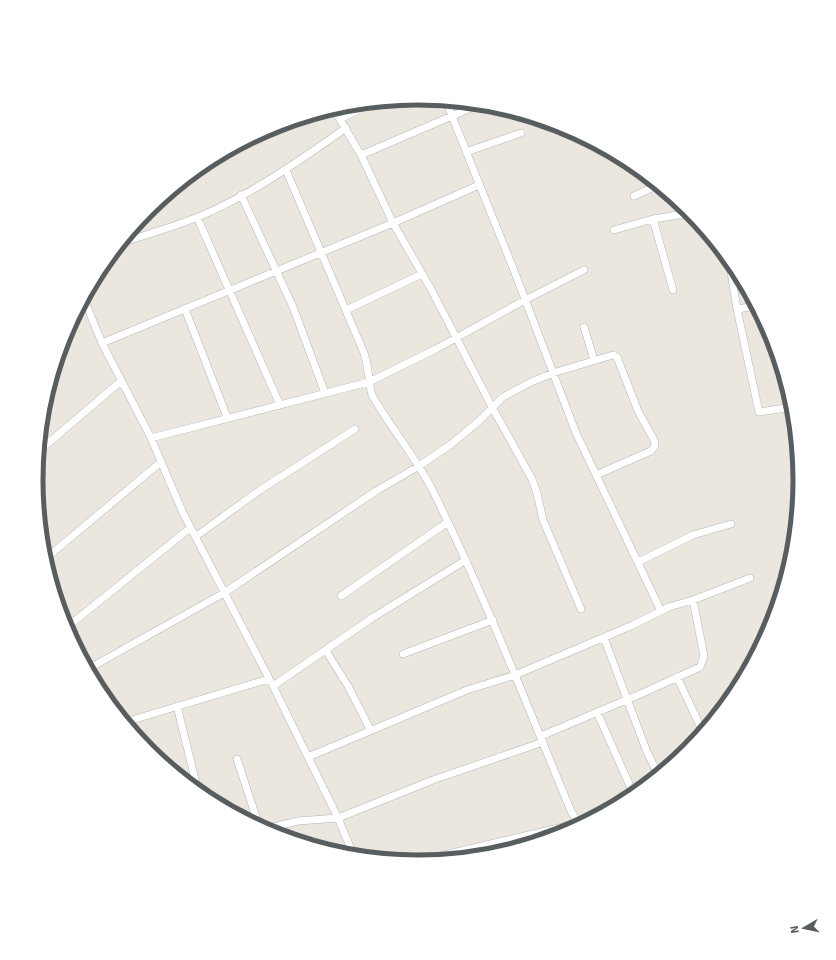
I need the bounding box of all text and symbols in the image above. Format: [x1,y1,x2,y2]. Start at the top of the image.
north arrow [784,908,824,948]
text: N [788,925,802,934]

